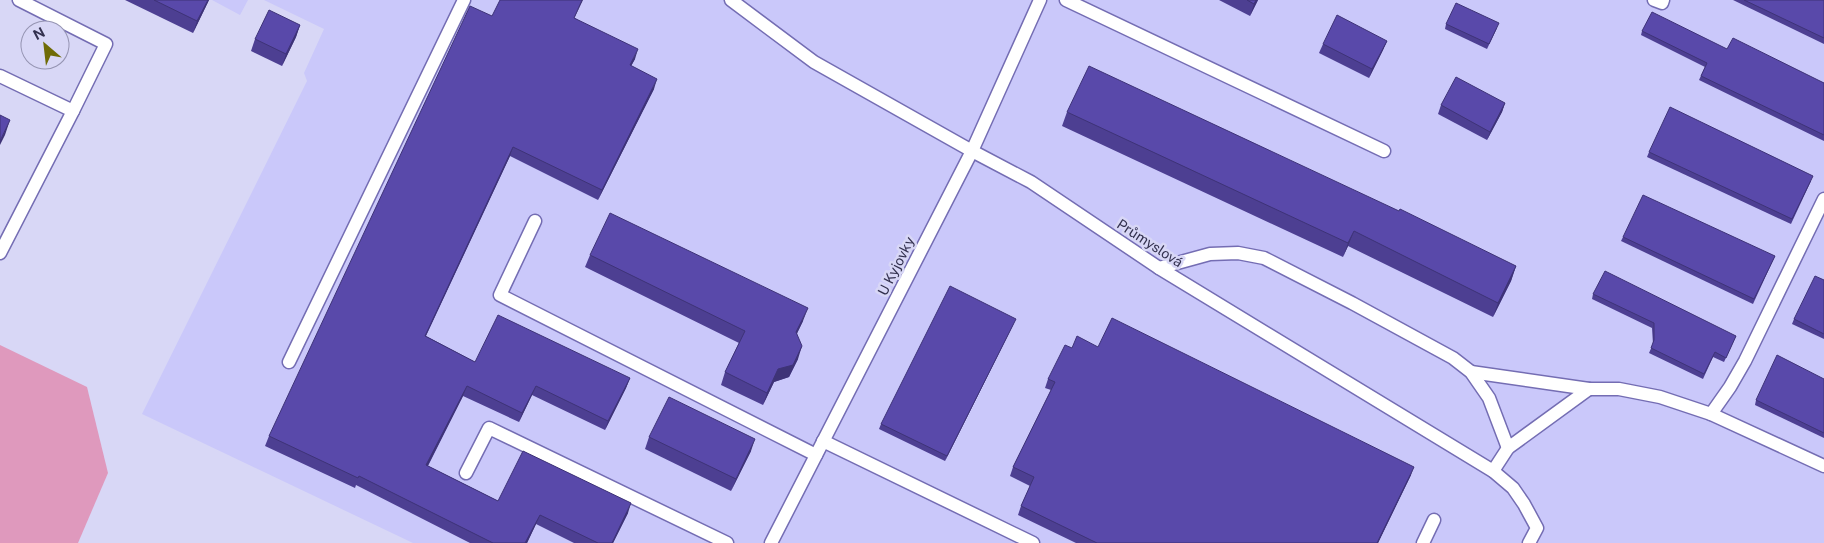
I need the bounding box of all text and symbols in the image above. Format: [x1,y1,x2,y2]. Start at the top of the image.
north arrow [20,20,70,70]
text: N [30,24,47,43]
street label: Průmyslová [1114,216,1186,270]
street label: U Kyjovky [874,234,918,298]

